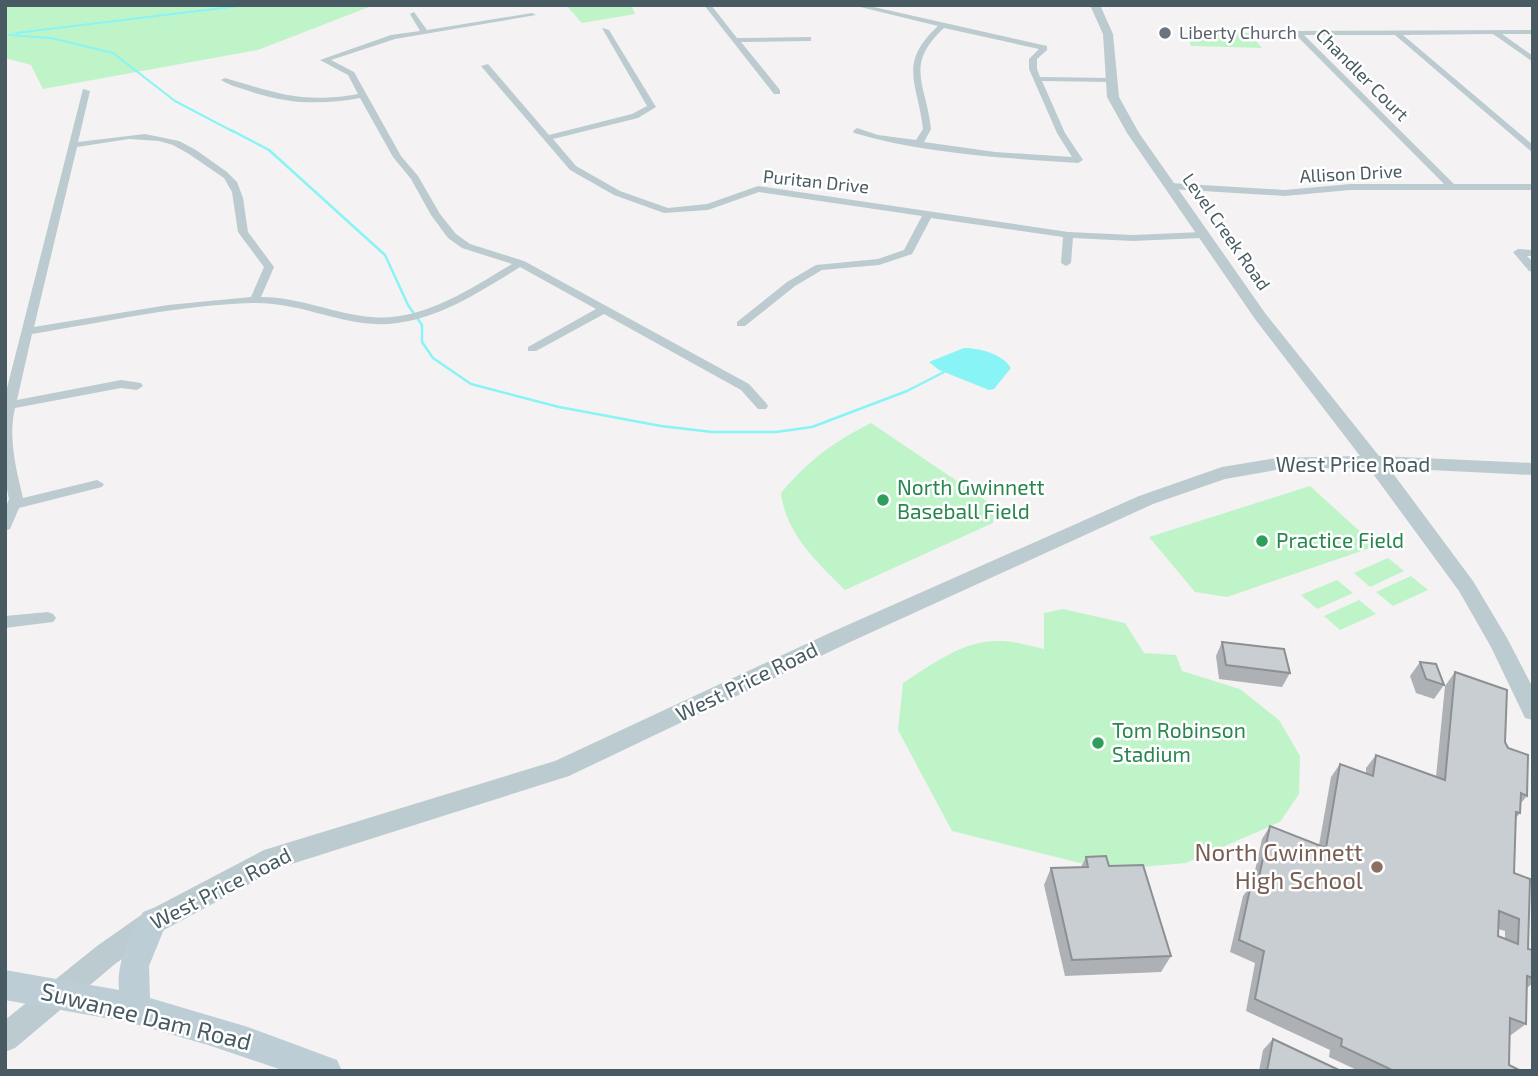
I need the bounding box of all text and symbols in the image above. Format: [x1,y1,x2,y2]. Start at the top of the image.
place label: Liberty Church [1179,21,1297,43]
street label: Chandler Court [1312,23,1414,125]
marker: Liberty Church [1157,25,1173,41]
street label: Allison Drive [1299,159,1403,187]
street label: Puritan Drive [762,164,870,198]
street label: Level Creek Road [1178,169,1275,294]
street label: West Price Road [1276,451,1430,476]
place label: North Gwinnett Baseball Field [897,474,1044,523]
marker: North Gwinnett Baseball Field [875,492,891,508]
place label: Practice Field [1276,527,1404,552]
marker: Practice Field [1254,533,1270,549]
street label: West Price Road [671,636,821,726]
place label: Tom Robinson Stadium [1112,717,1246,766]
marker: Tom Robinson Stadium [1090,735,1106,751]
place label: North Gwinnett High School [1195,837,1363,894]
street label: West Price Road [146,841,295,934]
marker: North Gwinnett High School [1369,859,1385,875]
street label: Suwanee Dam Road [38,975,255,1056]

